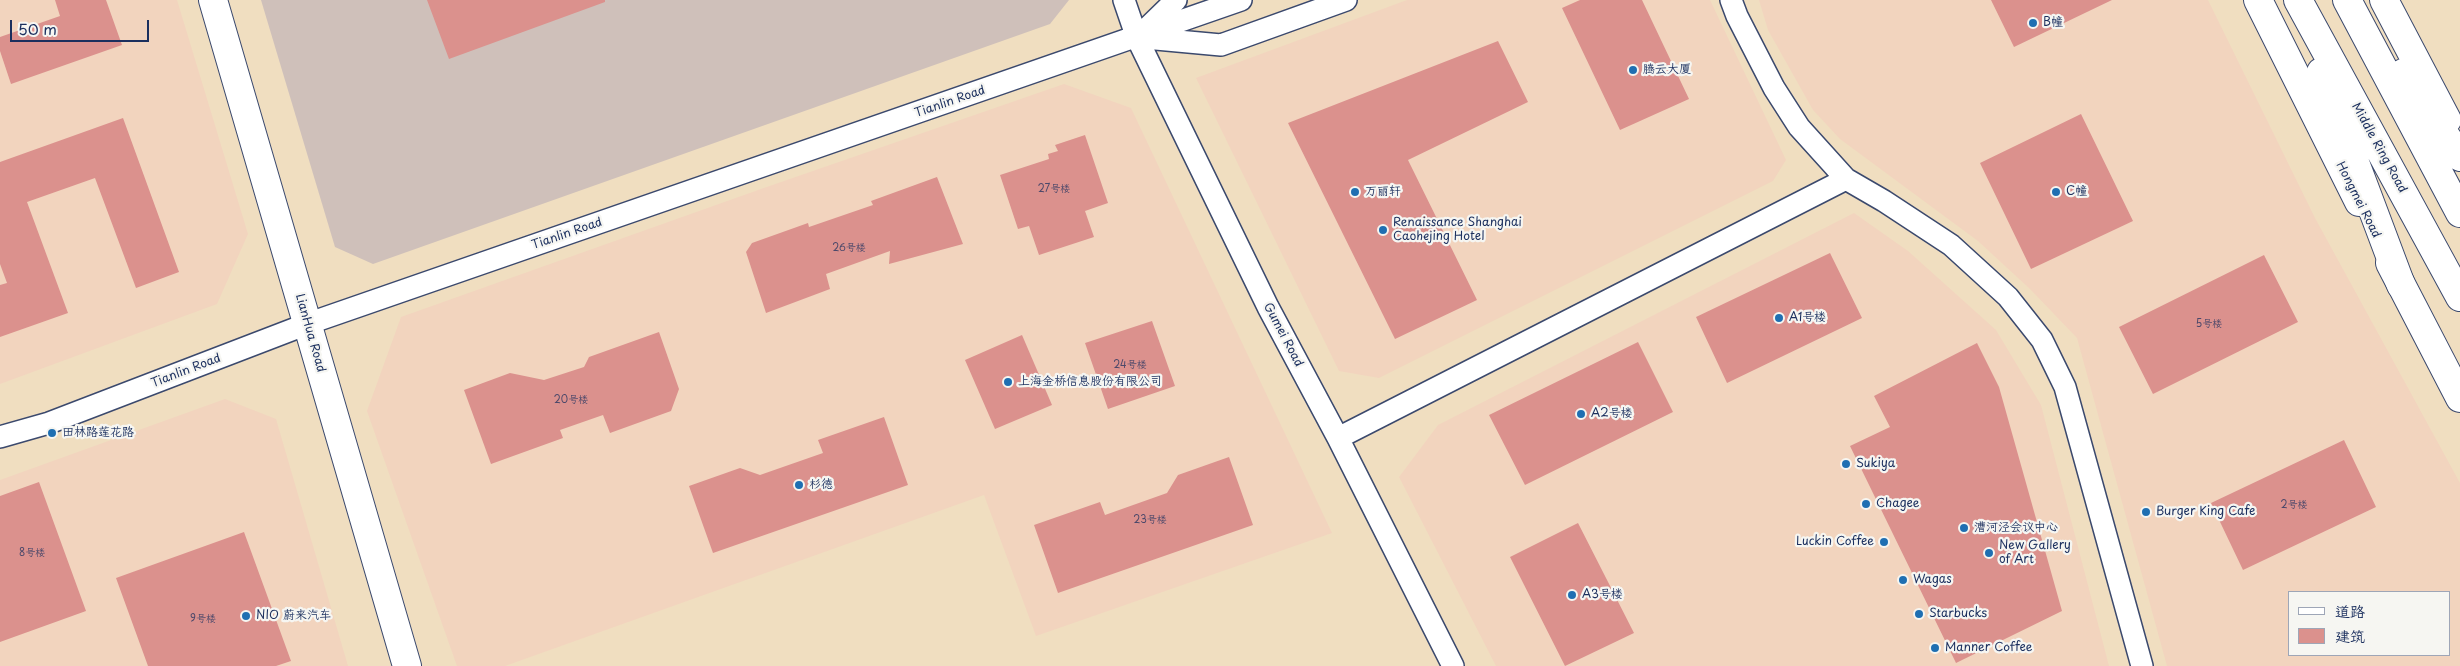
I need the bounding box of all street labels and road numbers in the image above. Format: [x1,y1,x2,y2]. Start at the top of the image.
street label: Tianlin Road [913,83,987,121]
street label: Middle Ring Road [2348,101,2410,195]
street label: Hongmei Road [2333,159,2383,241]
street label: Tianlin Road [530,215,604,253]
street label: LianHua Road [292,292,328,374]
street label: Gumei Road [1260,301,1306,369]
street label: Tianlin Road [149,351,223,391]

